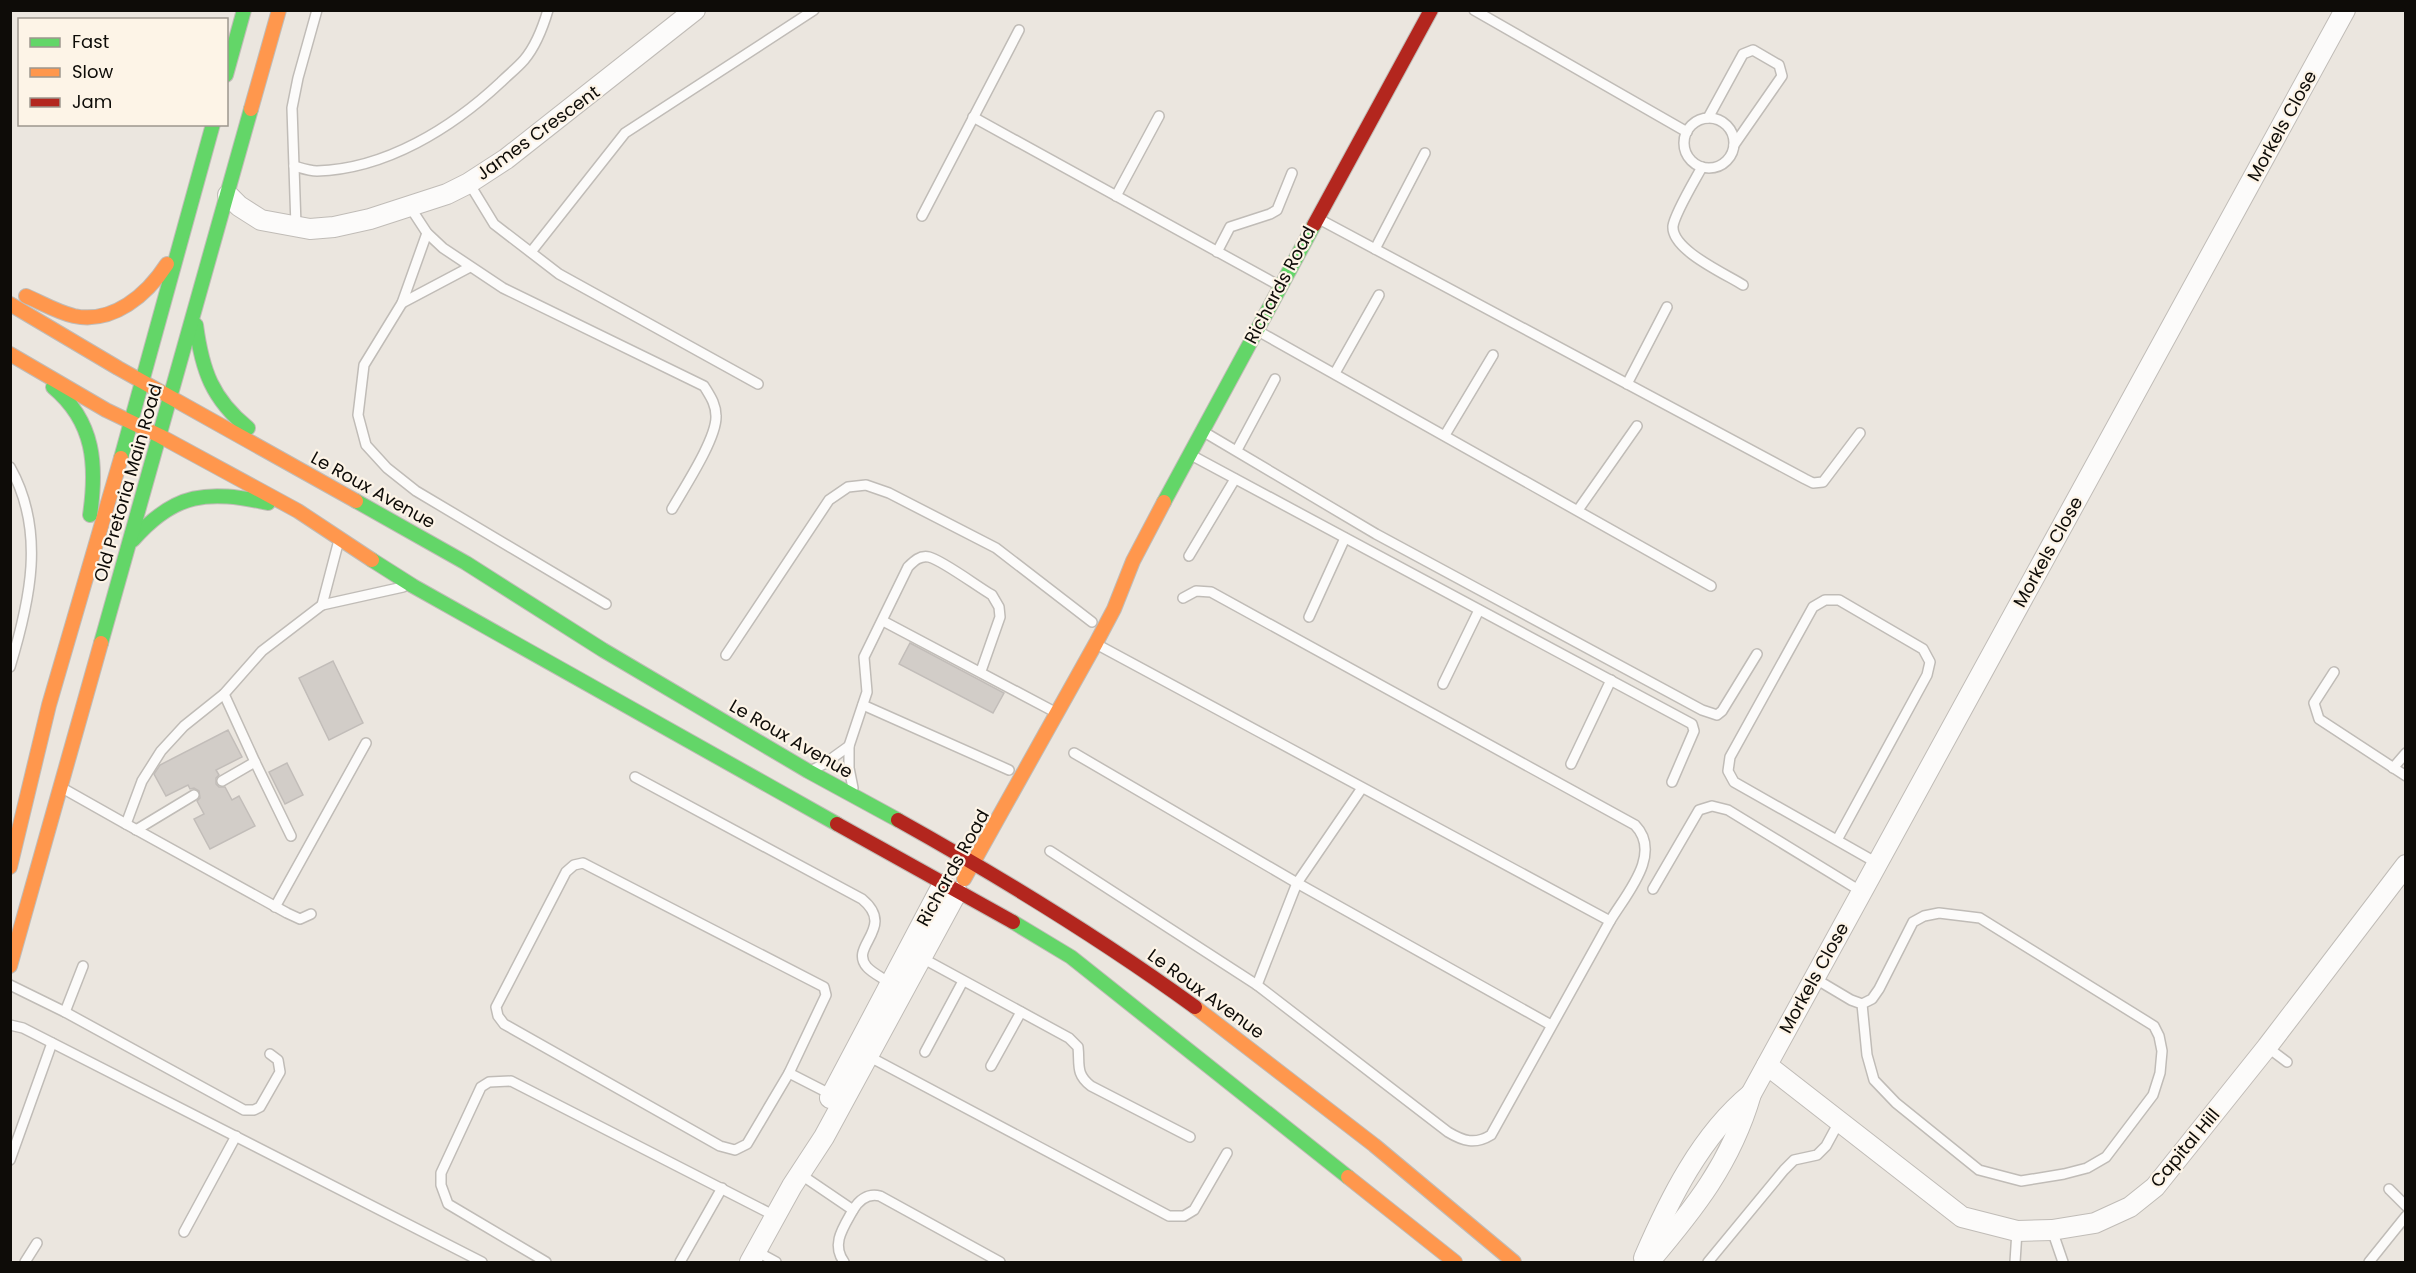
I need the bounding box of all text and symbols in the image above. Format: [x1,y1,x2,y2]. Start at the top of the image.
legend [18,18,228,126]
text: Fast [72,29,109,54]
text: Slow [72,59,114,84]
street label: Morkels Close [2241,66,2322,186]
street label: James Crescent [471,79,604,186]
text: Jam [72,89,112,114]
street label: Richards Road [1238,222,1321,348]
street label: Old Pretoria Main Road [87,381,168,585]
street label: Le Roux Avenue [307,445,440,534]
street label: Morkels Close [2007,492,2088,612]
street label: Le Roux Avenue [725,693,858,784]
street label: Richards Road [910,805,995,931]
street label: Morkels Close [1773,918,1854,1038]
street label: Le Roux Avenue [1143,943,1270,1044]
street label: Capital Hill [2144,1103,2225,1193]

